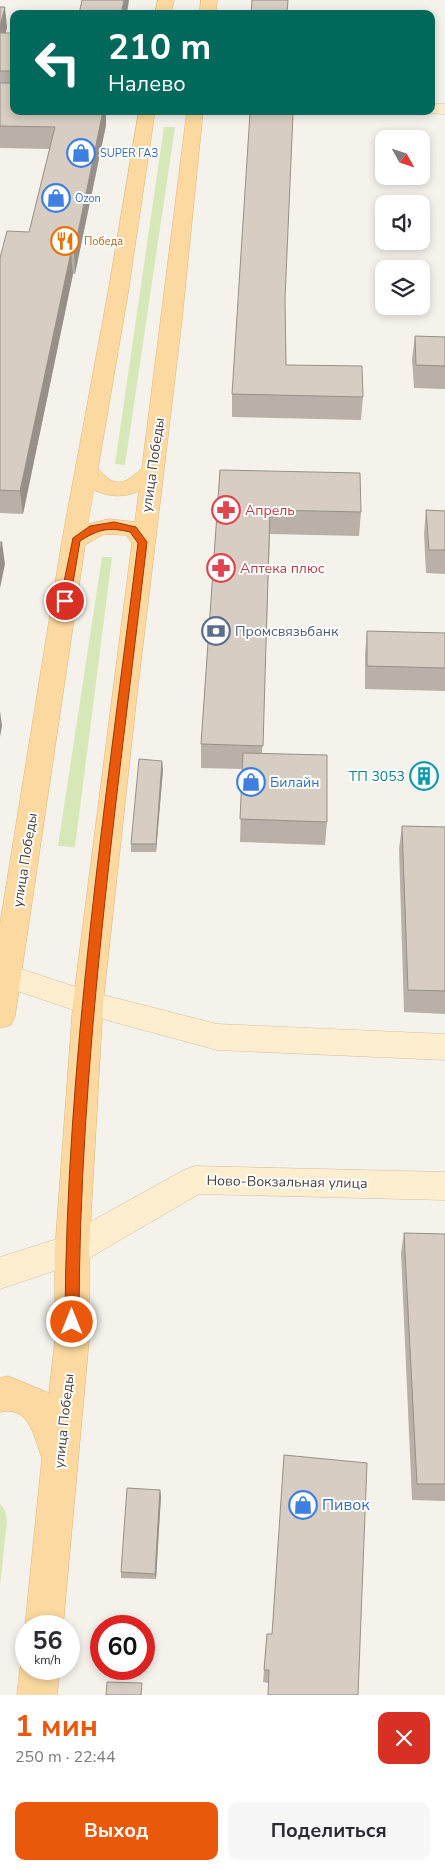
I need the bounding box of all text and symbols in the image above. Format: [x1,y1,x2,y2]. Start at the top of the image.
text: 210 m [108,24,211,71]
icon: left [25,30,90,95]
text: Налево [108,69,186,99]
north arrow [375,130,430,185]
map controls [375,130,430,315]
shop icon: SUPER ГАЗ [66,138,96,168]
place label: SUPER ГАЗ [100,146,158,161]
shop icon: Ozon [41,183,71,213]
place label: Ozon [75,191,101,206]
button: sound [375,195,430,250]
restaurant icon: Победа [50,226,80,256]
place label: Победа [84,234,123,249]
button: layers [375,260,430,315]
street label: улица Победы [137,417,169,513]
pharmacy icon: Апрель [211,495,241,525]
place label: Апрель [245,501,295,520]
pharmacy icon: Аптека плюс [206,553,236,583]
place label: Аптека плюс [240,559,325,578]
pin [44,580,86,622]
icon: arrive [51,587,79,615]
bank icon: Промсвязьбанк [201,616,231,646]
place label: Промсвязьбанк [235,622,339,641]
building icon: ТП 3053 [409,761,439,791]
shop icon: Билайн [236,767,266,797]
place label: ТП 3053 [349,767,405,786]
place label: Билайн [270,773,319,792]
street label: улица Победы [8,812,42,908]
street label: Ново-Вокзальная улица [206,1171,368,1193]
position arrow [45,1295,97,1347]
street label: улица Победы [50,1373,78,1469]
shop icon: Пивок [288,1490,318,1520]
place label: Пивок [322,1494,370,1516]
speed limit sign: 60 [90,1615,155,1680]
text: 56 [32,1624,63,1658]
text: km/h [34,1652,61,1668]
text: 1 мин [15,1706,98,1747]
button: close [378,1712,430,1764]
text: 250 m · 22:44 [15,1746,116,1768]
button: Выход [15,1802,218,1860]
button: Поделиться [228,1802,430,1860]

